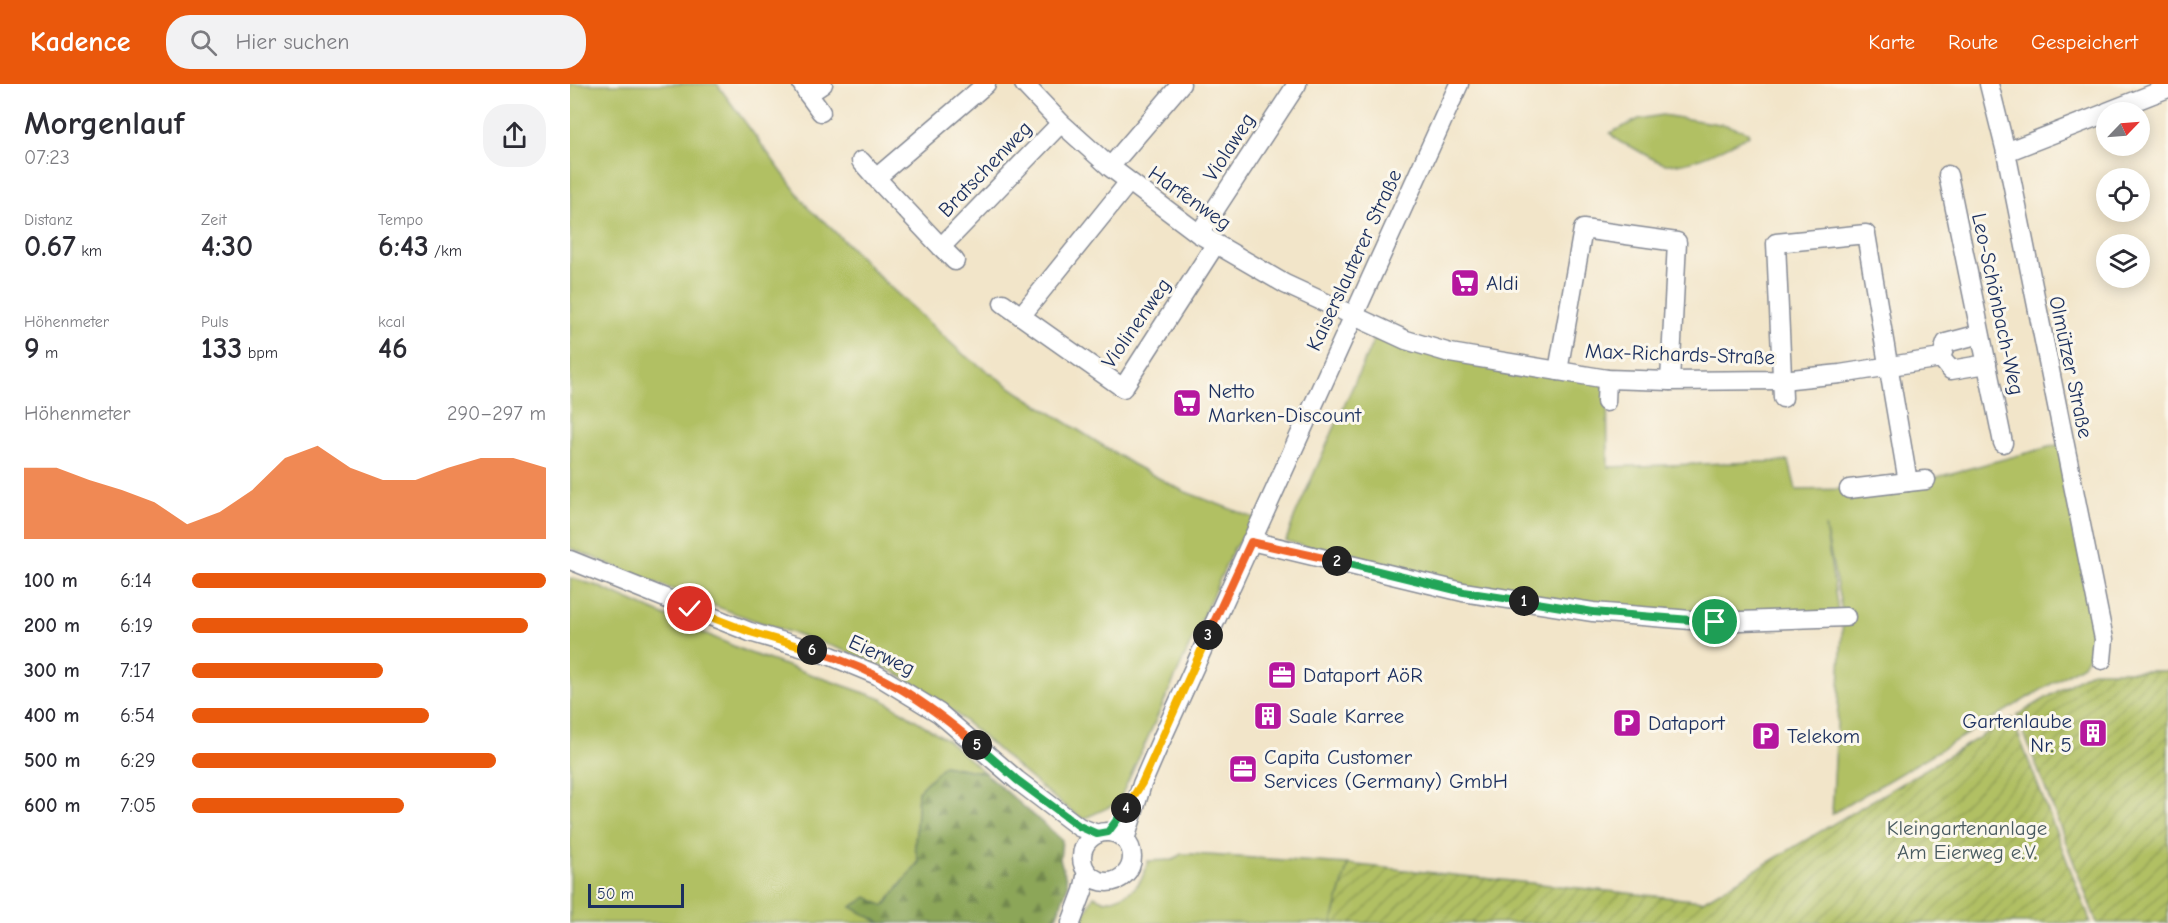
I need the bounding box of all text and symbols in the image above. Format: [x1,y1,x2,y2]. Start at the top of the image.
search box [166,15,586,69]
text: Kadence [30,26,130,58]
icon: search [187,26,220,59]
text: Hier suchen [235,29,349,55]
text: Karte [1868,30,1915,54]
text: Route [1948,30,1998,54]
text: Gespeichert [2031,30,2138,54]
north arrow [2096,102,2150,156]
map controls [2096,102,2150,288]
text: Morgenlauf [24,104,184,142]
button: share [483,104,546,167]
street label: Violaweg [1198,108,1260,186]
street label: Bratschenweg [933,116,1037,222]
text: 07:23 [24,146,70,169]
street label: Harfenweg [1144,161,1236,235]
street label: Kaiserslauterer Straße [1301,165,1407,355]
button: locate [2096,168,2150,222]
text: Distanz [24,211,73,229]
text: Zeit [201,211,227,229]
text: Tempo [378,211,423,229]
street label: Leo-Schönbach-Weg [1967,211,2029,397]
text: 0.67 [24,229,76,264]
text: 4:30 [201,229,253,264]
text: 6:43 [378,229,429,264]
button: layers [2096,234,2150,288]
text: km [76,242,102,260]
text: /km [429,242,462,260]
supermarket icon: Aldi [1449,267,1481,299]
place label: Aldi [1486,271,1519,295]
street label: Violinenweg [1096,273,1176,373]
street label: Olmützer Straße [2044,294,2098,440]
text: Höhenmeter [24,313,109,331]
text: Puls [201,313,228,331]
text: kcal [378,313,405,331]
text: 9 [24,331,40,366]
text: 133 [201,331,242,366]
text: 46 [378,331,408,366]
street label: Max-Richards-Straße [1585,339,1775,369]
text: m [40,344,58,362]
text: bpm [242,344,278,362]
place label: Netto Marken-Discount [1208,379,1362,427]
supermarket icon: Netto Marken-Discount [1171,387,1203,419]
text: Höhenmeter [24,402,131,425]
text: 290–297 m [447,402,546,425]
pin: 2 [1322,546,1352,576]
text: 2 [1333,552,1341,570]
text: 100 m [24,569,78,592]
text: 6:14 [120,569,152,592]
pin [664,583,715,634]
pin: 1 [1509,586,1539,616]
icon: check [673,592,706,625]
text: 1 [1521,592,1527,610]
pin [1689,596,1740,647]
icon: arrive [1698,605,1731,638]
text: 200 m [24,614,80,637]
text: 6:19 [120,614,153,637]
pin: 3 [1193,620,1223,650]
text: 3 [1204,626,1212,644]
street label: Eierweg [845,629,919,681]
pin: 6 [797,635,827,665]
text: 6 [808,641,816,659]
text: 300 m [24,659,80,682]
text: 7:17 [120,659,150,682]
office icon: Dataport AöR [1266,659,1298,691]
place label: Dataport AöR [1303,663,1423,687]
building icon: Saale Karree [1252,700,1284,732]
text: 400 m [24,704,79,727]
text: 6:54 [120,704,155,727]
place label: Saale Karree [1289,704,1404,728]
parking icon: Dataport [1611,707,1643,739]
place label: Gartenlaube Nr. 5 [1962,709,2072,757]
place label: Dataport [1648,711,1726,735]
building icon: Gartenlaube Nr. 5 [2077,717,2109,749]
parking icon: Telekom [1750,720,1782,752]
place label: Telekom [1787,724,1860,748]
pin: 5 [962,730,992,760]
text: 5 [973,736,981,754]
place label: Capita Customer Services (Germany) GmbH [1264,745,1508,793]
text: 500 m [24,749,81,772]
text: 6:29 [120,749,156,772]
office icon: Capita Customer Services (Germany) GmbH [1227,753,1259,785]
pin: 4 [1111,793,1141,823]
text: 600 m [24,794,80,817]
text: 7:05 [120,794,156,817]
text: 4 [1122,799,1130,817]
park label: Kleingartenanlage Am Eierweg e.V. [1887,816,2047,864]
scale bar [588,881,684,908]
text: 50 m [597,885,634,903]

